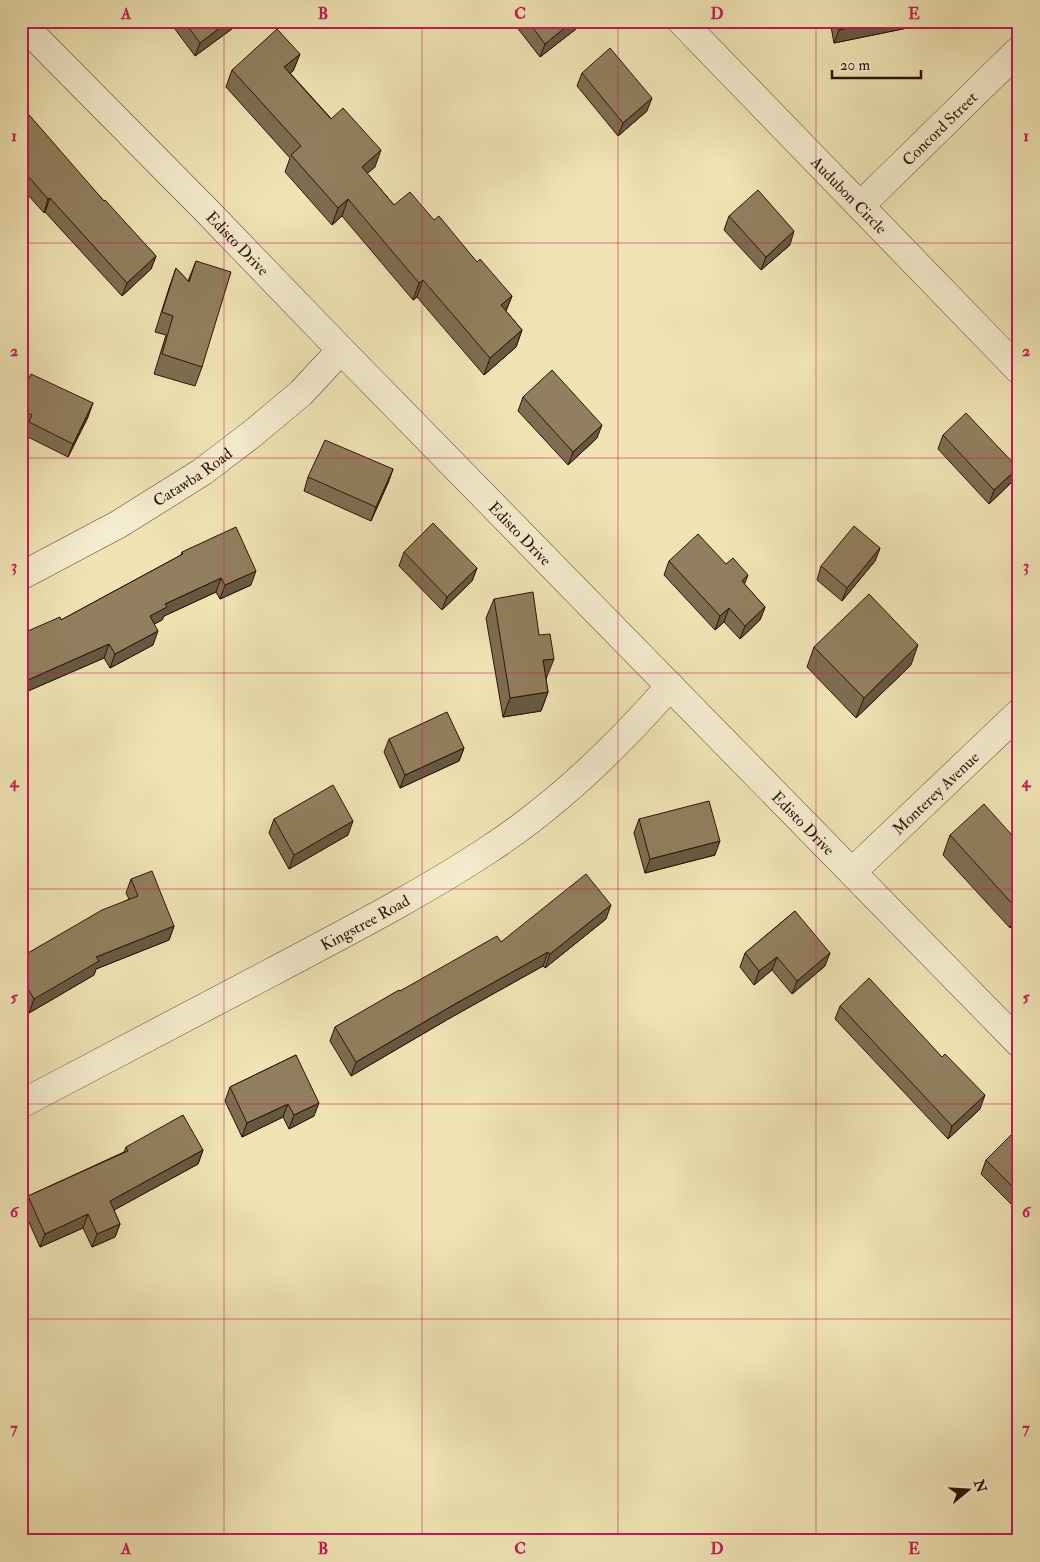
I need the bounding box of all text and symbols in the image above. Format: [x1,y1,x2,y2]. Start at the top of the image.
text: A [120,4,132,24]
text: B [318,4,328,24]
text: C [514,4,526,24]
text: D [710,4,724,24]
text: E [908,4,920,24]
scale bar [832,48,921,80]
text: 20 m [840,56,870,75]
street label: Concord Street [898,88,982,170]
text: 1 [11,126,17,146]
text: 1 [1023,126,1029,146]
street label: Audubon Circle [806,152,891,239]
street label: Edisto Drive [201,207,273,280]
text: 2 [10,341,18,361]
text: 2 [1022,341,1030,361]
street label: Catawba Road [149,444,236,511]
street label: Edisto Drive [484,498,556,571]
text: 3 [11,556,17,576]
text: 3 [1023,556,1029,576]
street label: Monterey Avenue [888,747,984,839]
text: 4 [9,772,20,792]
text: 4 [1021,772,1032,792]
street label: Edisto Drive [767,787,839,860]
street label: Kingstree Road [317,891,414,955]
text: 5 [10,987,18,1007]
text: 5 [1022,987,1030,1007]
text: 6 [10,1202,20,1222]
text: 6 [1022,1202,1032,1222]
text: 7 [10,1418,18,1438]
text: 7 [1022,1418,1030,1438]
north arrow [942,1464,992,1514]
text: N [970,1477,990,1495]
text: A [120,1539,132,1559]
text: B [318,1539,328,1559]
text: C [514,1539,526,1559]
text: D [710,1539,724,1559]
text: E [908,1539,920,1559]

